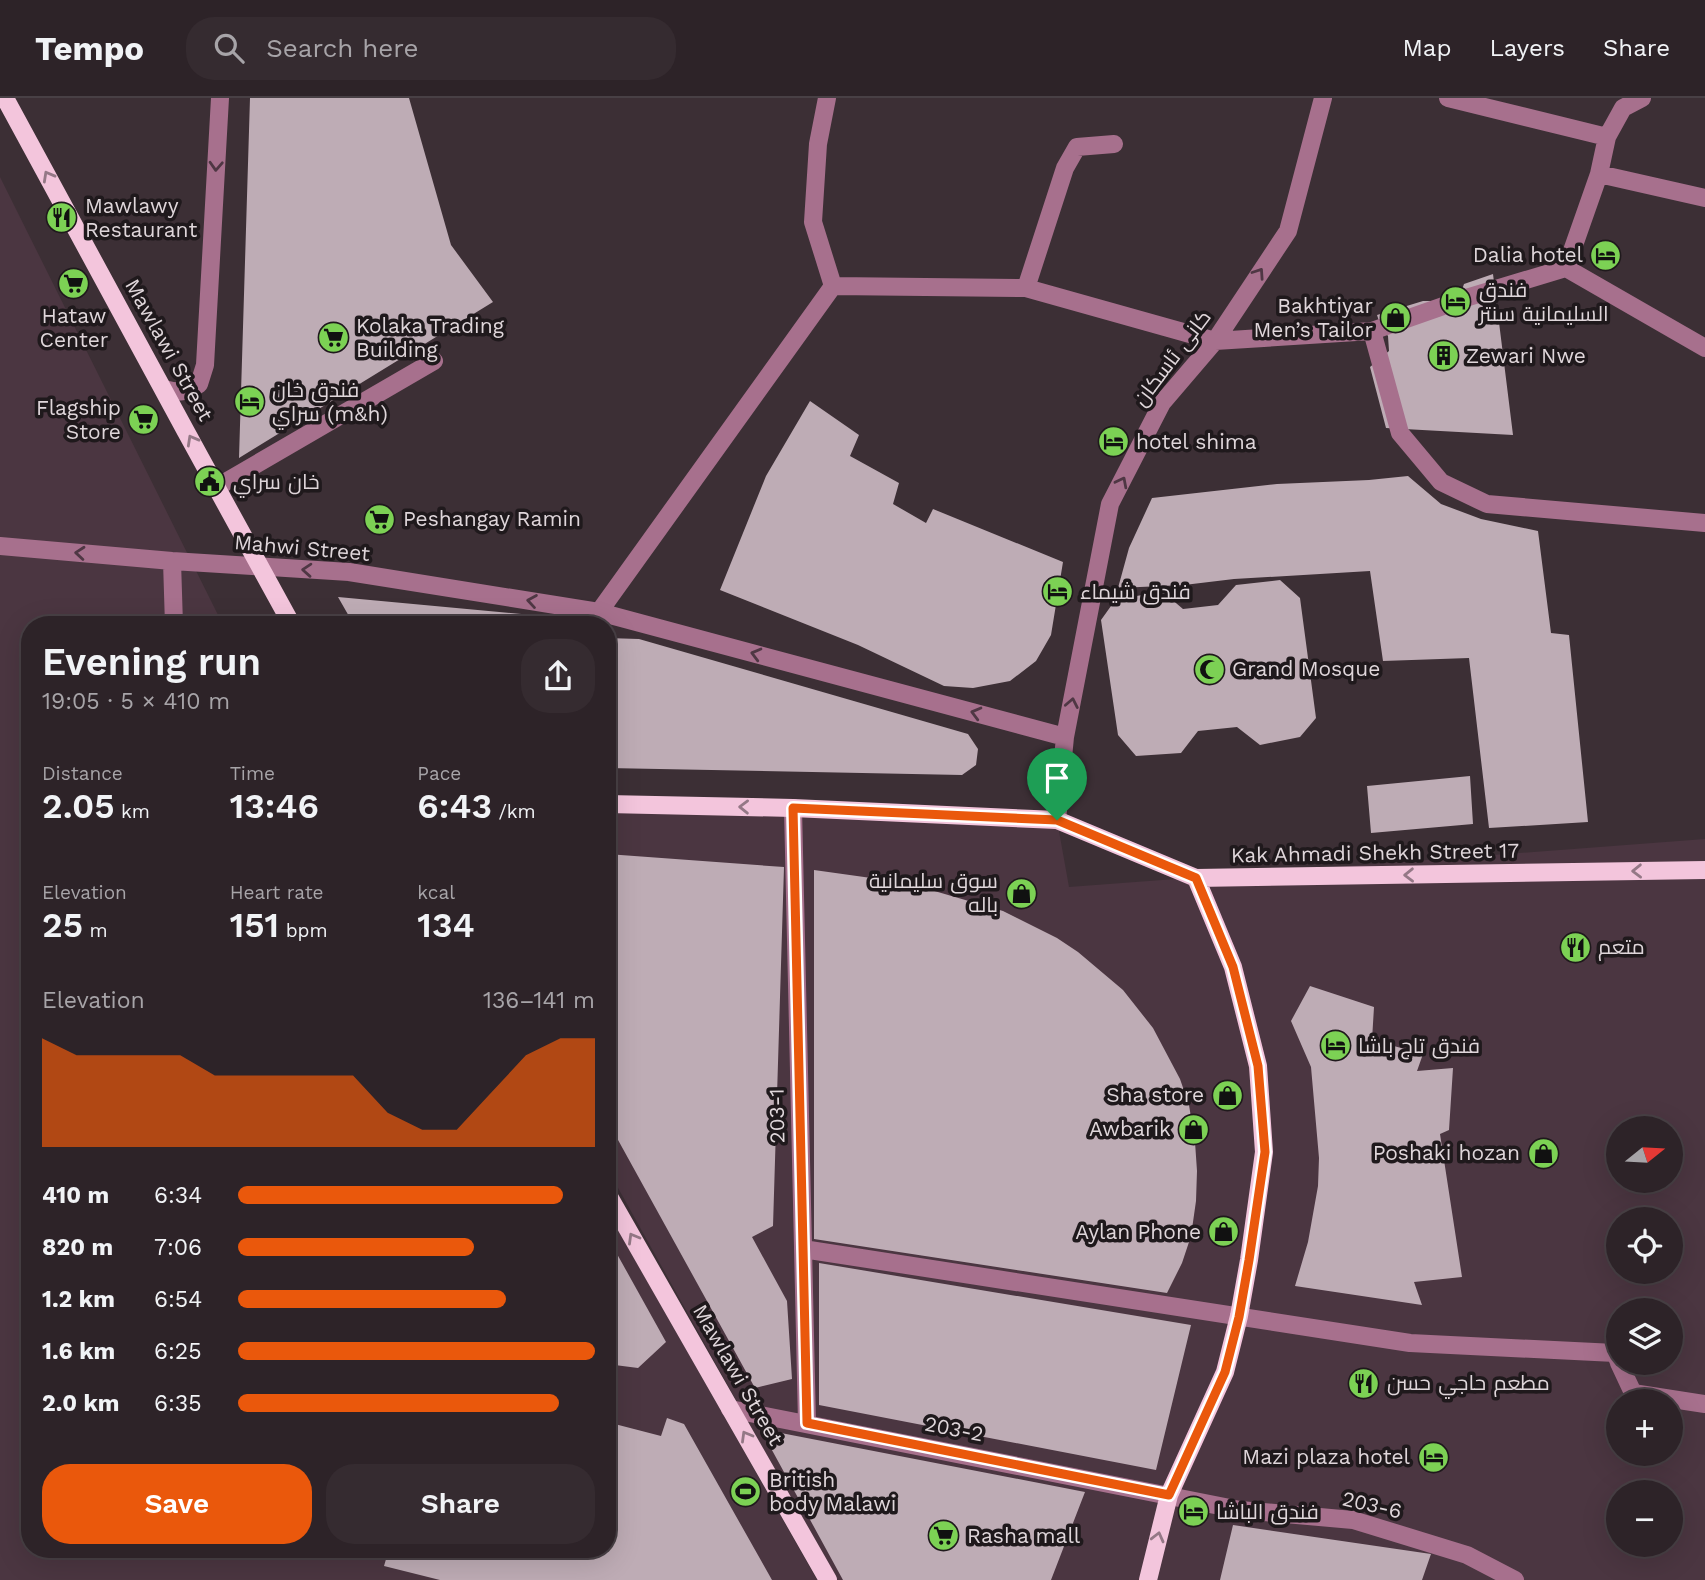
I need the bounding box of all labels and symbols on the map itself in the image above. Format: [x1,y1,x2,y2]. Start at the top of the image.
one-way arrow [209,161,224,172]
one-way arrow [43,171,56,183]
place label: Mawlawy Restaurant [85,193,197,242]
restaurant icon: Mawlawy Restaurant [45,201,79,235]
hotel icon: Dalia hotel [1589,238,1623,272]
place label: Dalia hotel [1473,242,1584,267]
supermarket icon: Hataw Center [57,267,91,301]
one-way arrow [1251,268,1264,281]
street label: Mawlawi Street [120,274,219,425]
place label: فندق السليمانية سنتر [1478,277,1609,326]
hotel icon: فندق السليمانية سنتر [1439,285,1473,319]
place label: Bakhtiyar Men’s Tailor [1254,293,1373,342]
shop icon: Bakhtiyar Men’s Tailor [1379,301,1413,335]
place label: Hataw Center [40,303,109,352]
street label: کانی ئاسکان [1127,305,1217,411]
place label: Kolaka Trading Building [356,313,505,362]
supermarket icon: Kolaka Trading Building [316,321,350,355]
building icon: Zewari Nwe [1426,339,1460,373]
place label: Zewari Nwe [1466,343,1586,368]
place label: فندق خان سراي (m&h) [272,377,388,430]
hotel icon: فندق خان سراي (m&h) [232,385,266,419]
place label: Flagship Store [36,395,121,444]
supermarket icon: Flagship Store [127,403,161,437]
hotel icon: hotel shima [1096,425,1130,459]
place label: hotel shima [1136,429,1257,454]
one-way arrow [187,435,200,448]
public building icon: خان سراي [193,465,227,499]
place label: خان سراي [233,469,320,498]
one-way arrow [1113,477,1127,489]
supermarket icon: Peshangay Ramin [363,502,397,536]
place label: Peshangay Ramin [403,506,581,531]
street label: Mahwi Street [233,529,371,566]
one-way arrow [74,546,85,561]
one-way arrow [301,562,312,577]
hotel icon: فندق شيماء [1040,575,1074,609]
place label: فندق شيماء [1080,579,1191,605]
one-way arrow [526,594,538,609]
one-way arrow [750,648,762,662]
mosque icon: Grand Mosque [1192,652,1226,686]
place label: Grand Mosque [1232,656,1380,681]
one-way arrow [1064,698,1079,709]
one-way arrow [970,707,982,721]
pin [1027,748,1087,820]
one-way arrow [738,799,748,815]
street label: Kak Ahmadi Shekh Street 17 [1231,837,1520,868]
one-way arrow [1631,863,1642,879]
one-way arrow [1404,867,1414,883]
place label: سوق سليمانية باله [869,868,998,917]
shop icon: سوق سليمانية باله [1004,876,1038,910]
restaurant icon: متعم [1558,930,1592,964]
place label: متعم [1598,934,1645,961]
hotel icon: فندق تاج باشا [1318,1029,1352,1063]
place label: فندق تاج باشا [1358,1033,1480,1060]
shop icon: Sha store [1210,1078,1244,1112]
place label: Sha store [1106,1082,1204,1107]
street label: 203-1 [764,1088,789,1144]
shop icon: Awbarik [1177,1112,1211,1146]
place label: Awbarik [1089,1116,1171,1141]
north arrow [1606,1116,1684,1194]
shop icon: Poshaki hozan [1526,1136,1560,1170]
place label: Poshaki hozan [1373,1140,1520,1165]
shop icon: Aylan Phone [1207,1215,1241,1249]
place label: Aylan Phone [1075,1219,1201,1244]
one-way arrow [628,1233,641,1246]
street label: Mawlawi Street [688,1300,789,1450]
restaurant icon: مطعم حاجي حسن [1347,1366,1381,1400]
place label: مطعم حاجي حسن [1387,1370,1550,1399]
street label: 203-2 [923,1411,986,1446]
one-way arrow [741,1430,754,1443]
hotel icon: Mazi plaza hotel [1416,1440,1450,1474]
place label: Mazi plaza hotel [1242,1444,1411,1469]
place label: British body Malawi [769,1467,896,1516]
sports icon: British body Malawi [729,1475,763,1509]
street label: 203-6 [1340,1486,1404,1524]
hotel icon: فندق الباشا [1176,1495,1210,1529]
place label: فندق الباشا [1216,1499,1319,1525]
supermarket icon: Rasha mall [927,1519,961,1553]
place label: Rasha mall [967,1523,1081,1548]
one-way arrow [1150,1532,1164,1544]

